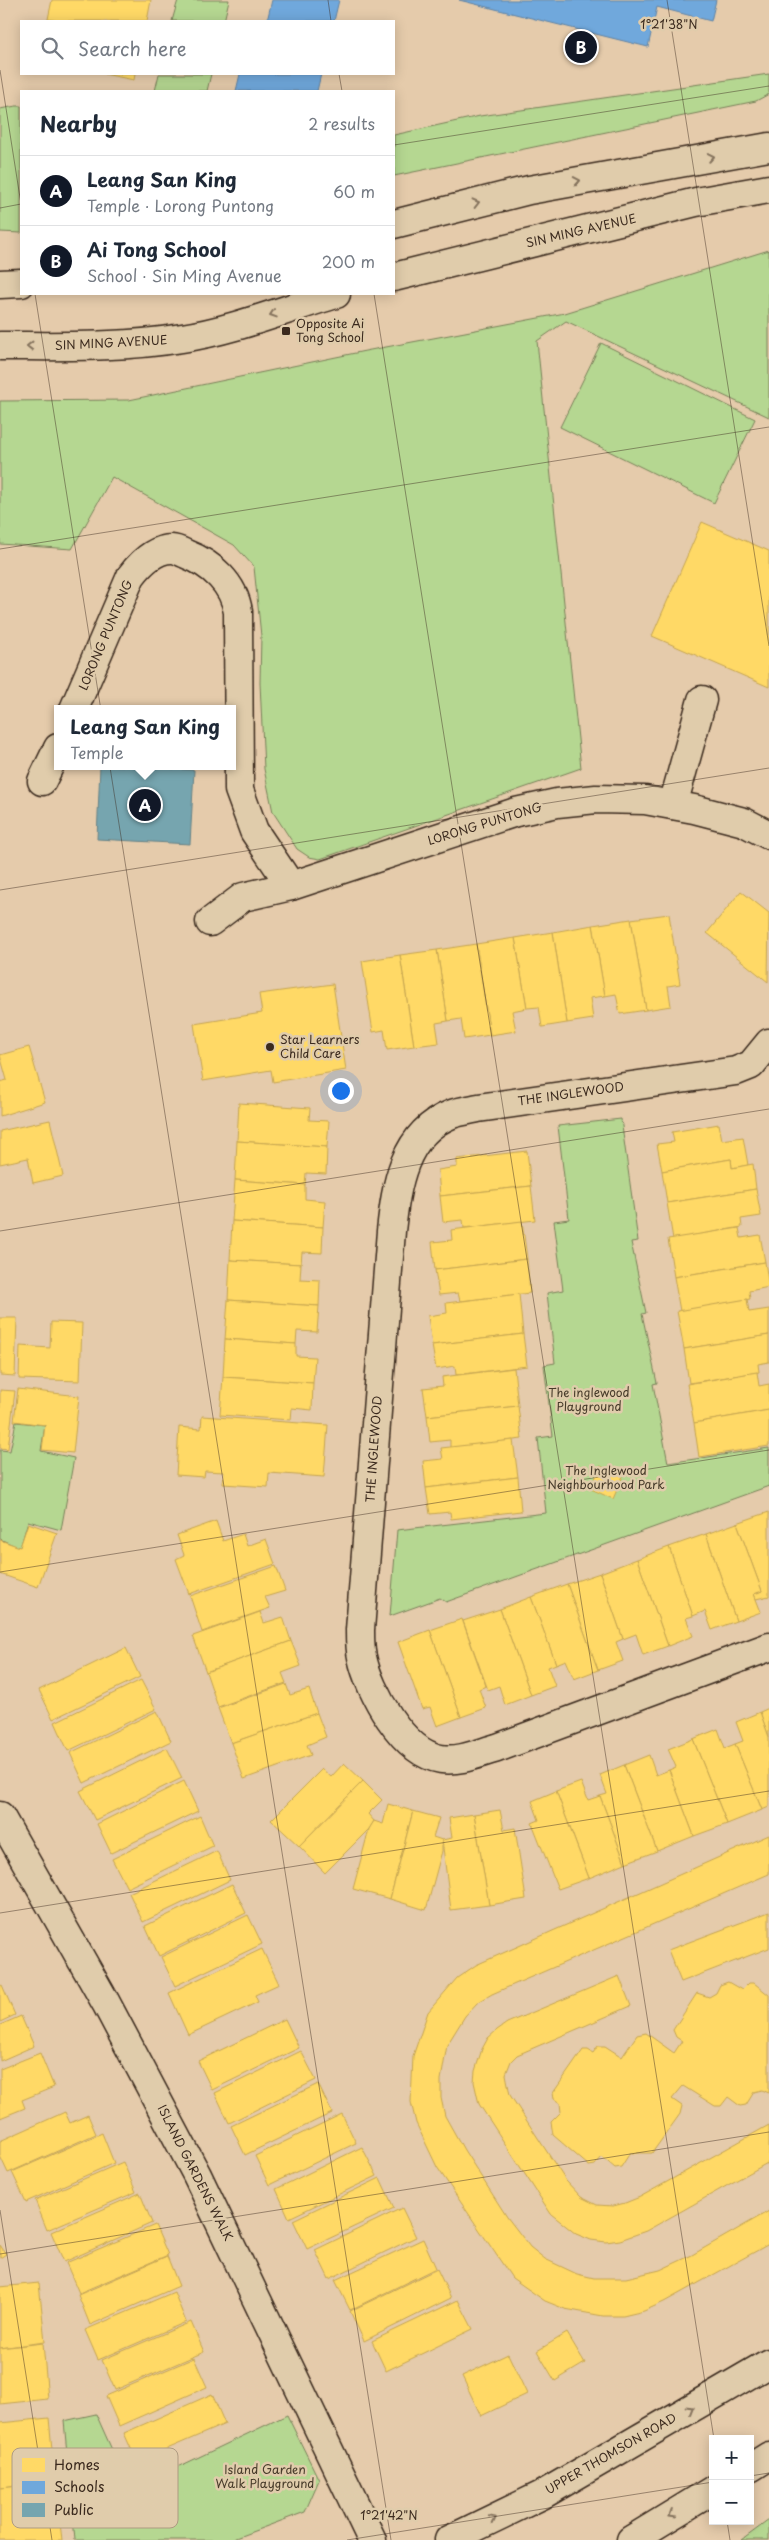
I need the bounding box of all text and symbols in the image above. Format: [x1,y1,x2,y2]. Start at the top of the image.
text: 1°21'38"N [640,15,698,33]
search box [20,20,395,75]
pin: B [565,28,597,66]
icon: search [38,34,66,62]
text: Search here [78,34,187,62]
text: Nearby [40,107,117,139]
text: 2 results [308,111,375,135]
one-way arrow [707,153,716,163]
text: Leang San King [87,165,237,193]
one-way arrow [573,177,582,187]
text: A [50,179,62,203]
text: 60 m [333,179,375,203]
text: Temple · Lorong Puntong [87,193,274,217]
one-way arrow [472,198,481,209]
street label: SIN MING AVENUE [524,209,638,251]
text: Ai Tong School [87,235,227,263]
text: B [51,249,61,273]
text: 200 m [322,249,375,273]
text: School · Sin Ming Avenue [87,263,282,287]
one-way arrow [269,308,277,318]
place label: Opposite Ai Tong School [296,314,364,346]
marker: Opposite Ai Tong School [280,325,292,337]
street label: SIN MING AVENUE [54,330,168,354]
one-way arrow [26,341,34,351]
street label: LORONG PUNTONG [74,576,137,693]
popup [54,705,236,770]
text: Leang San King [70,712,220,740]
text: Temple [70,740,124,764]
pin: A [129,786,161,824]
street label: LORONG PUNTONG [425,797,544,849]
place label: Star Learners Child Care [280,1030,360,1062]
marker: Star Learners Child Care [264,1041,276,1053]
street label: THE INGLEWOOD [517,1077,625,1109]
your location [328,1078,354,1104]
park label: The inglewood Playground [548,1383,630,1415]
street label: THE INGLEWOOD [360,1395,386,1503]
park label: The Inglewood Neighbourhood Park [547,1461,665,1493]
street label: ISLAND GARDENS WALK [154,2101,238,2244]
one-way arrow [684,2405,693,2415]
street label: UPPER THOMSON ROAD [542,2408,679,2498]
map controls [709,2435,754,2525]
button: + [709,2435,754,2480]
legend [12,2448,178,2528]
text: Homes [54,2454,100,2475]
park label: Island Garden Walk Playground [216,2460,314,2492]
text: Schools [54,2476,104,2497]
button: − [709,2480,754,2525]
text: Public [54,2499,94,2520]
text: 1°21'42"N [360,2506,418,2524]
one-way arrow [668,2509,677,2519]
one-way arrow [488,2514,497,2525]

